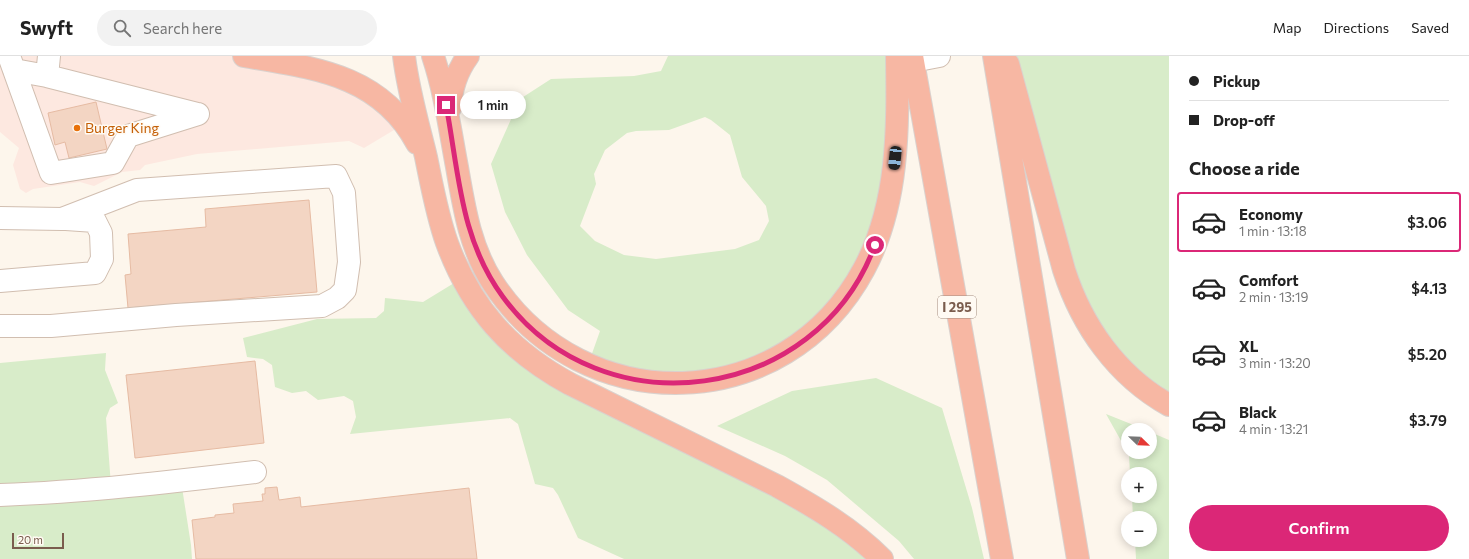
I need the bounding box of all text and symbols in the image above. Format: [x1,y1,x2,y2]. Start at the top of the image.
search box [97,10,377,46]
text: Swyft [20,16,73,39]
icon: search [111,17,133,39]
text: Search here [143,19,222,37]
text: Map [1273,19,1302,36]
text: Directions [1324,19,1389,36]
text: Saved [1411,19,1449,36]
text: Pickup [1213,72,1260,90]
callout: 1 min [460,91,526,119]
route end [437,96,455,114]
text: 1 min [478,97,508,113]
text: Drop-off [1213,111,1275,129]
place label: Burger King [85,119,160,136]
marker: Burger King [72,123,82,133]
car [888,145,902,171]
text: Choose a ride [1189,157,1300,179]
icon: car [1191,204,1227,240]
text: Economy [1239,205,1303,223]
text: $3.06 [1407,213,1447,231]
text: 1 min · 13:18 [1239,223,1307,239]
route start [866,236,884,254]
icon: car [1191,270,1227,306]
text: Comfort [1239,271,1299,289]
text: $4.13 [1411,279,1447,297]
text: 2 min · 13:19 [1239,289,1308,305]
road number: I 295 [938,296,976,318]
icon: car [1191,336,1227,372]
text: XL [1239,337,1258,355]
text: $5.20 [1408,345,1447,363]
text: 3 min · 13:20 [1239,355,1311,371]
icon: car [1191,402,1227,438]
text: Black [1239,403,1277,421]
text: $3.79 [1409,411,1447,429]
text: 4 min · 13:21 [1239,421,1308,437]
north arrow [1121,423,1157,459]
map controls [1121,423,1157,547]
button: + [1121,467,1157,503]
button: Confirm [1189,505,1449,551]
button: − [1121,511,1157,547]
scale bar [12,531,64,550]
text: 20 m [18,533,43,546]

